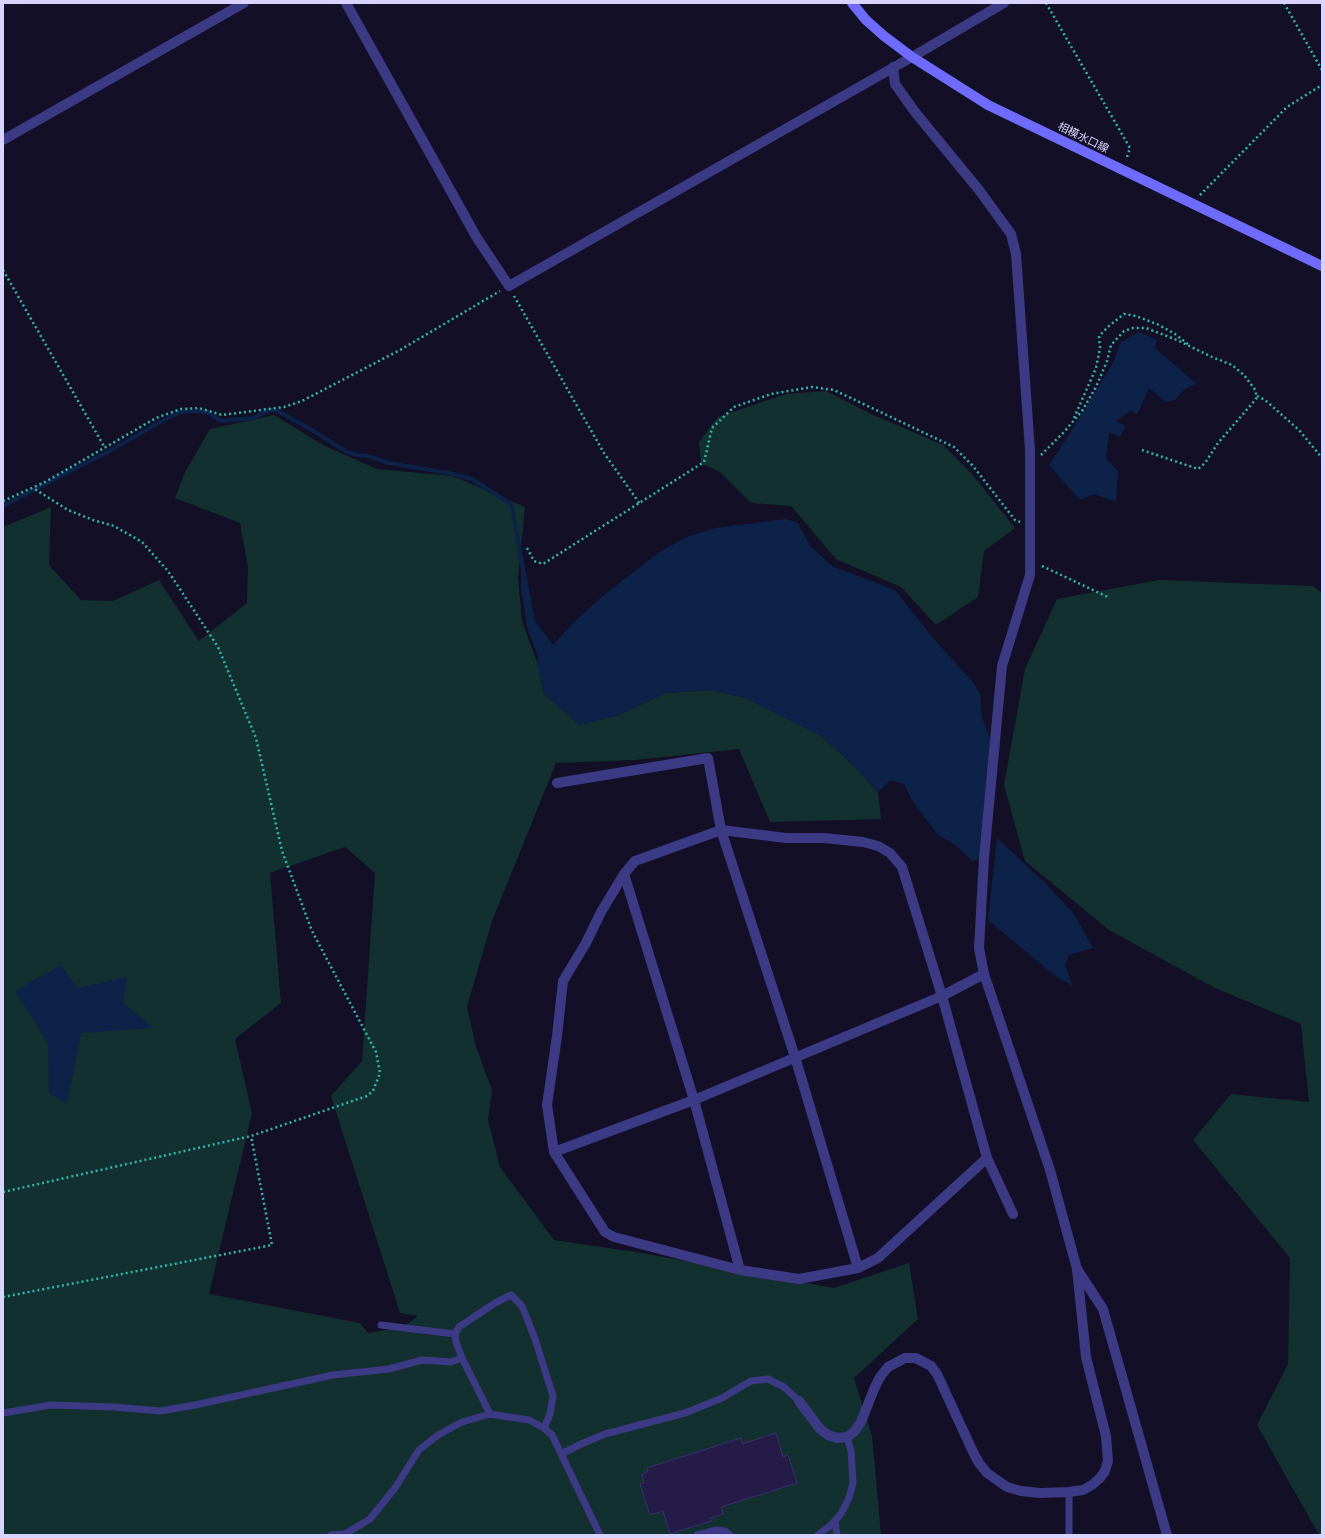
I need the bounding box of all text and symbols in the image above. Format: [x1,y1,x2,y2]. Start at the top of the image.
street label: 相模水口線 [1055,120,1111,156]

